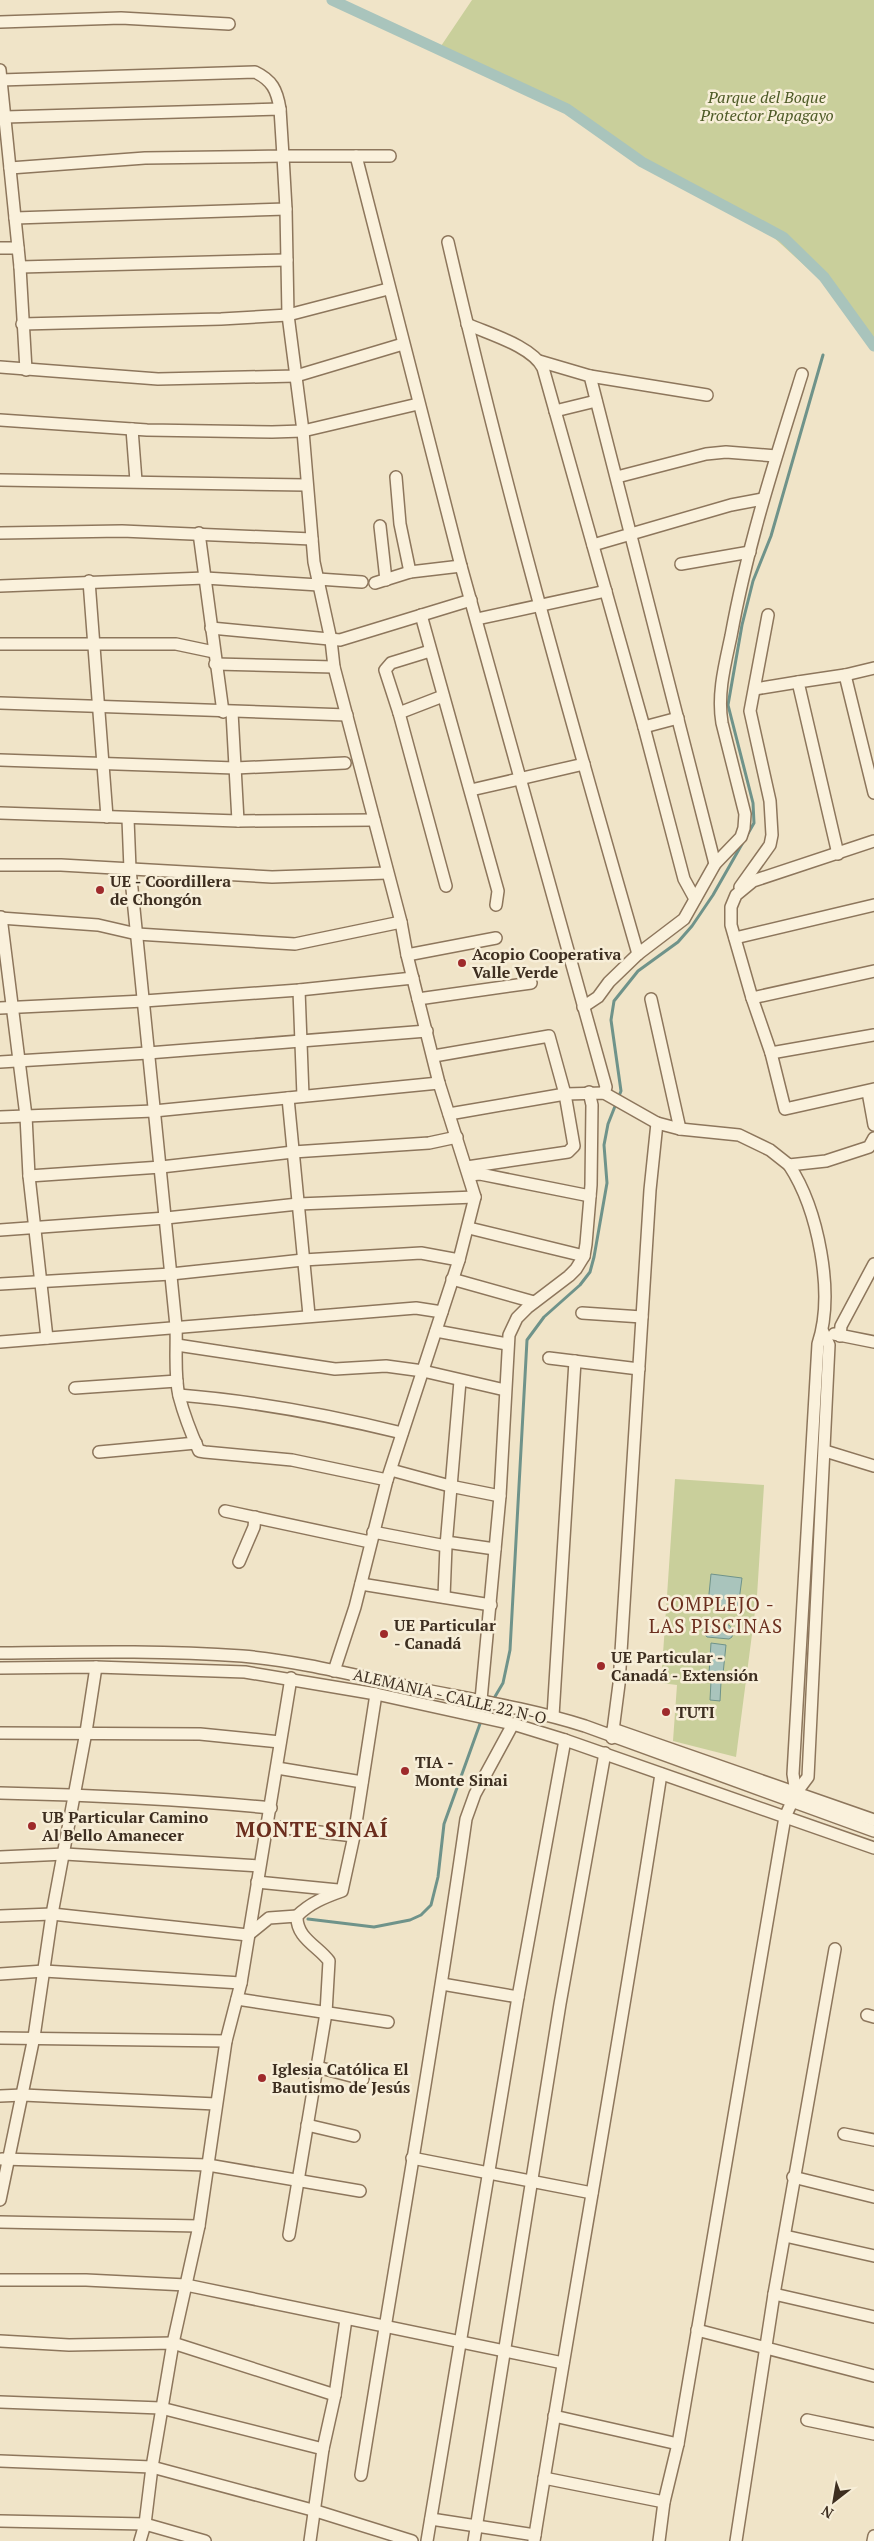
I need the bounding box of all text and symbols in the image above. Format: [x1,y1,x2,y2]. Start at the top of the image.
park label: Parque del Boque Protector Papagayo [699,86,834,126]
place label: UE - Coordillera de Chongón [110,870,231,910]
marker: UE - Coordillera de Chongón [94,884,106,896]
place label: Acopio Cooperativa Valle Verde [472,943,622,983]
marker: Acopio Cooperativa Valle Verde [456,957,468,969]
district label: COMPLEJO - LAS PISCINAS [649,1591,783,1638]
place label: UE Particular - Canadá [394,1614,496,1654]
marker: UE Particular - Canadá [378,1628,390,1640]
place label: UE Particular - Canadá - Extensión [611,1646,759,1686]
marker: UE Particular - Canadá - Extensión [595,1660,607,1672]
street label: ALEMANIA - CALLE 22 N-O [351,1663,549,1729]
place label: TUTI [676,1701,715,1723]
marker: TUTI [660,1706,672,1718]
place label: TIA - Monte Sinai [415,1751,508,1791]
marker: TIA - Monte Sinai [399,1765,411,1777]
place label: UB Particular Camino Al Bello Amanecer [42,1806,209,1846]
district label: MONTE SINAÍ [235,1815,389,1843]
marker: UB Particular Camino Al Bello Amanecer [26,1820,38,1832]
place label: Iglesia Católica El Bautismo de Jesús [272,2058,410,2098]
marker: Iglesia Católica El Bautismo de Jesús [256,2072,268,2084]
north arrow [809,2476,859,2526]
text: N [817,2501,836,2523]

